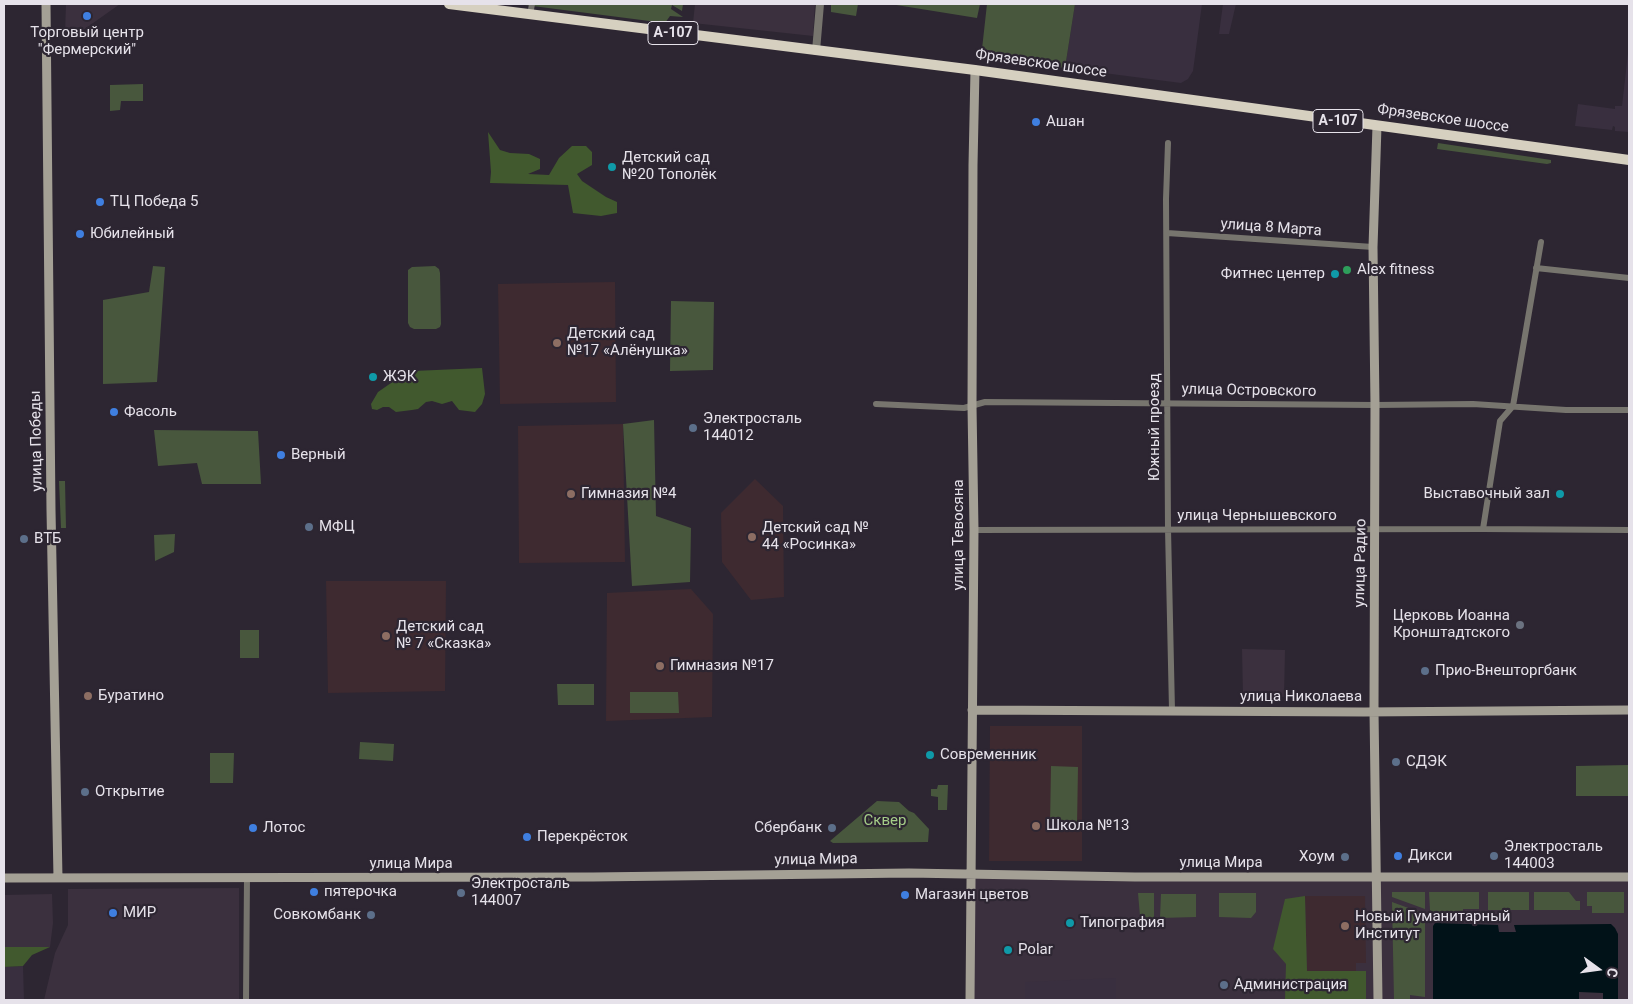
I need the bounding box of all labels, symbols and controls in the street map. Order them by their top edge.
marker: Торговый центр "Фермерский" [81,10,93,22]
road number: А-107 [648,22,698,44]
place label: Торговый центр "Фермерский" [30,24,144,59]
street label: Фрязевское шоссе [974,46,1108,82]
street label: Фрязевское шоссе [1376,101,1510,137]
road number: А-107 [1313,110,1363,132]
place label: Ашан [1046,113,1085,131]
marker: Ашан [1030,116,1042,128]
place label: Детский сад №20 Тополёк [622,149,717,184]
marker: Детский сад №20 Тополёк [606,161,618,173]
place label: ТЦ Победа 5 [110,193,199,211]
marker: ТЦ Победа 5 [94,196,106,208]
street label: улица 8 Марта [1220,215,1322,241]
place label: Юбилейный [90,225,174,243]
marker: Юбилейный [74,228,86,240]
place label: Alex fitness [1357,261,1434,279]
marker: Alex fitness [1341,264,1353,276]
place label: Фитнес центер [1221,265,1325,283]
marker: Фитнес центер [1329,268,1341,280]
place label: Детский сад №17 «Алёнушка» [567,325,688,360]
marker: Детский сад №17 «Алёнушка» [551,337,563,349]
place label: ЖЭК [383,368,416,386]
marker: ЖЭК [367,371,379,383]
street label: Южный проезд [1146,373,1164,481]
street label: улица Островского [1181,381,1317,401]
street label: улица Победы [27,390,47,492]
place label: Фасоль [124,403,177,421]
marker: Фасоль [108,406,120,418]
place label: Электросталь 144012 [703,410,802,445]
marker: Электросталь 144012 [687,422,699,434]
place label: Верный [291,446,346,464]
marker: Верный [275,449,287,461]
street label: улица Тевосяна [950,479,968,591]
place label: Гимназия №4 [581,485,677,503]
place label: Выставочный зал [1423,485,1550,503]
marker: Гимназия №4 [565,488,577,500]
marker: Выставочный зал [1554,488,1566,500]
street label: улица Чернышевского [1177,507,1337,525]
place label: МФЦ [319,518,355,536]
street label: улица Радио [1351,518,1371,608]
place label: Детский сад № 44 «Росинка» [762,519,869,554]
marker: МФЦ [303,521,315,533]
place label: ВТБ [34,530,62,548]
marker: Детский сад № 44 «Росинка» [746,531,758,543]
marker: ВТБ [18,533,30,545]
place label: Церковь Иоанна Кронштадтского [1393,607,1510,642]
place label: Детский сад № 7 «Сказка» [396,618,491,653]
marker: Церковь Иоанна Кронштадтского [1514,619,1526,631]
marker: Детский сад № 7 «Сказка» [380,630,392,642]
place label: Гимназия №17 [670,657,774,675]
marker: Гимназия №17 [654,660,666,672]
place label: Прио-Внешторгбанк [1435,662,1577,680]
marker: Прио-Внешторгбанк [1419,665,1431,677]
place label: Буратино [98,687,164,705]
street label: улица Николаева [1240,688,1362,706]
marker: Буратино [82,690,94,702]
place label: Современник [940,746,1036,764]
marker: Современник [924,749,936,761]
place label: СДЭК [1406,753,1447,771]
marker: СДЭК [1390,756,1402,768]
place label: Открытие [95,783,165,801]
marker: Открытие [79,786,91,798]
park label: Сквер [864,812,906,830]
place label: Школа №13 [1046,817,1129,835]
place label: Лотос [263,819,305,837]
place label: Сбербанк [754,819,822,837]
marker: Школа №13 [1030,820,1042,832]
marker: Лотос [247,822,259,834]
marker: Сбербанк [826,822,838,834]
place label: Перекрёсток [537,828,628,846]
marker: Перекрёсток [521,831,533,843]
place label: Электросталь 144003 [1504,838,1603,873]
place label: Дикси [1408,847,1452,865]
place label: Хоум [1299,848,1335,866]
street label: улица Мира [774,850,858,870]
marker: Дикси [1392,850,1404,862]
marker: Электросталь 144003 [1488,850,1500,862]
marker: Хоум [1339,851,1351,863]
street label: улица Мира [1179,854,1263,872]
street label: улица Мира [369,855,453,873]
place label: Электросталь 144007 [471,875,570,910]
place label: пятерочка [324,883,397,901]
marker: пятерочка [308,886,320,898]
place label: Магазин цветов [915,886,1029,904]
marker: Электросталь 144007 [455,887,467,899]
marker: Магазин цветов [899,889,911,901]
place label: МИР [123,904,156,922]
place label: Совкомбанк [273,906,361,924]
marker: МИР [107,907,119,919]
place label: Новый Гуманитарный Институт [1355,908,1510,943]
marker: Совкомбанк [365,909,377,921]
place label: Типография [1080,914,1165,932]
marker: Типография [1064,917,1076,929]
marker: Новый Гуманитарный Институт [1339,920,1351,932]
place label: Polar [1018,941,1053,959]
marker: Polar [1002,944,1014,956]
north arrow [1573,944,1623,994]
text: С [1604,966,1621,979]
place label: Администрация [1234,976,1347,994]
marker: Администрация [1218,979,1230,991]

